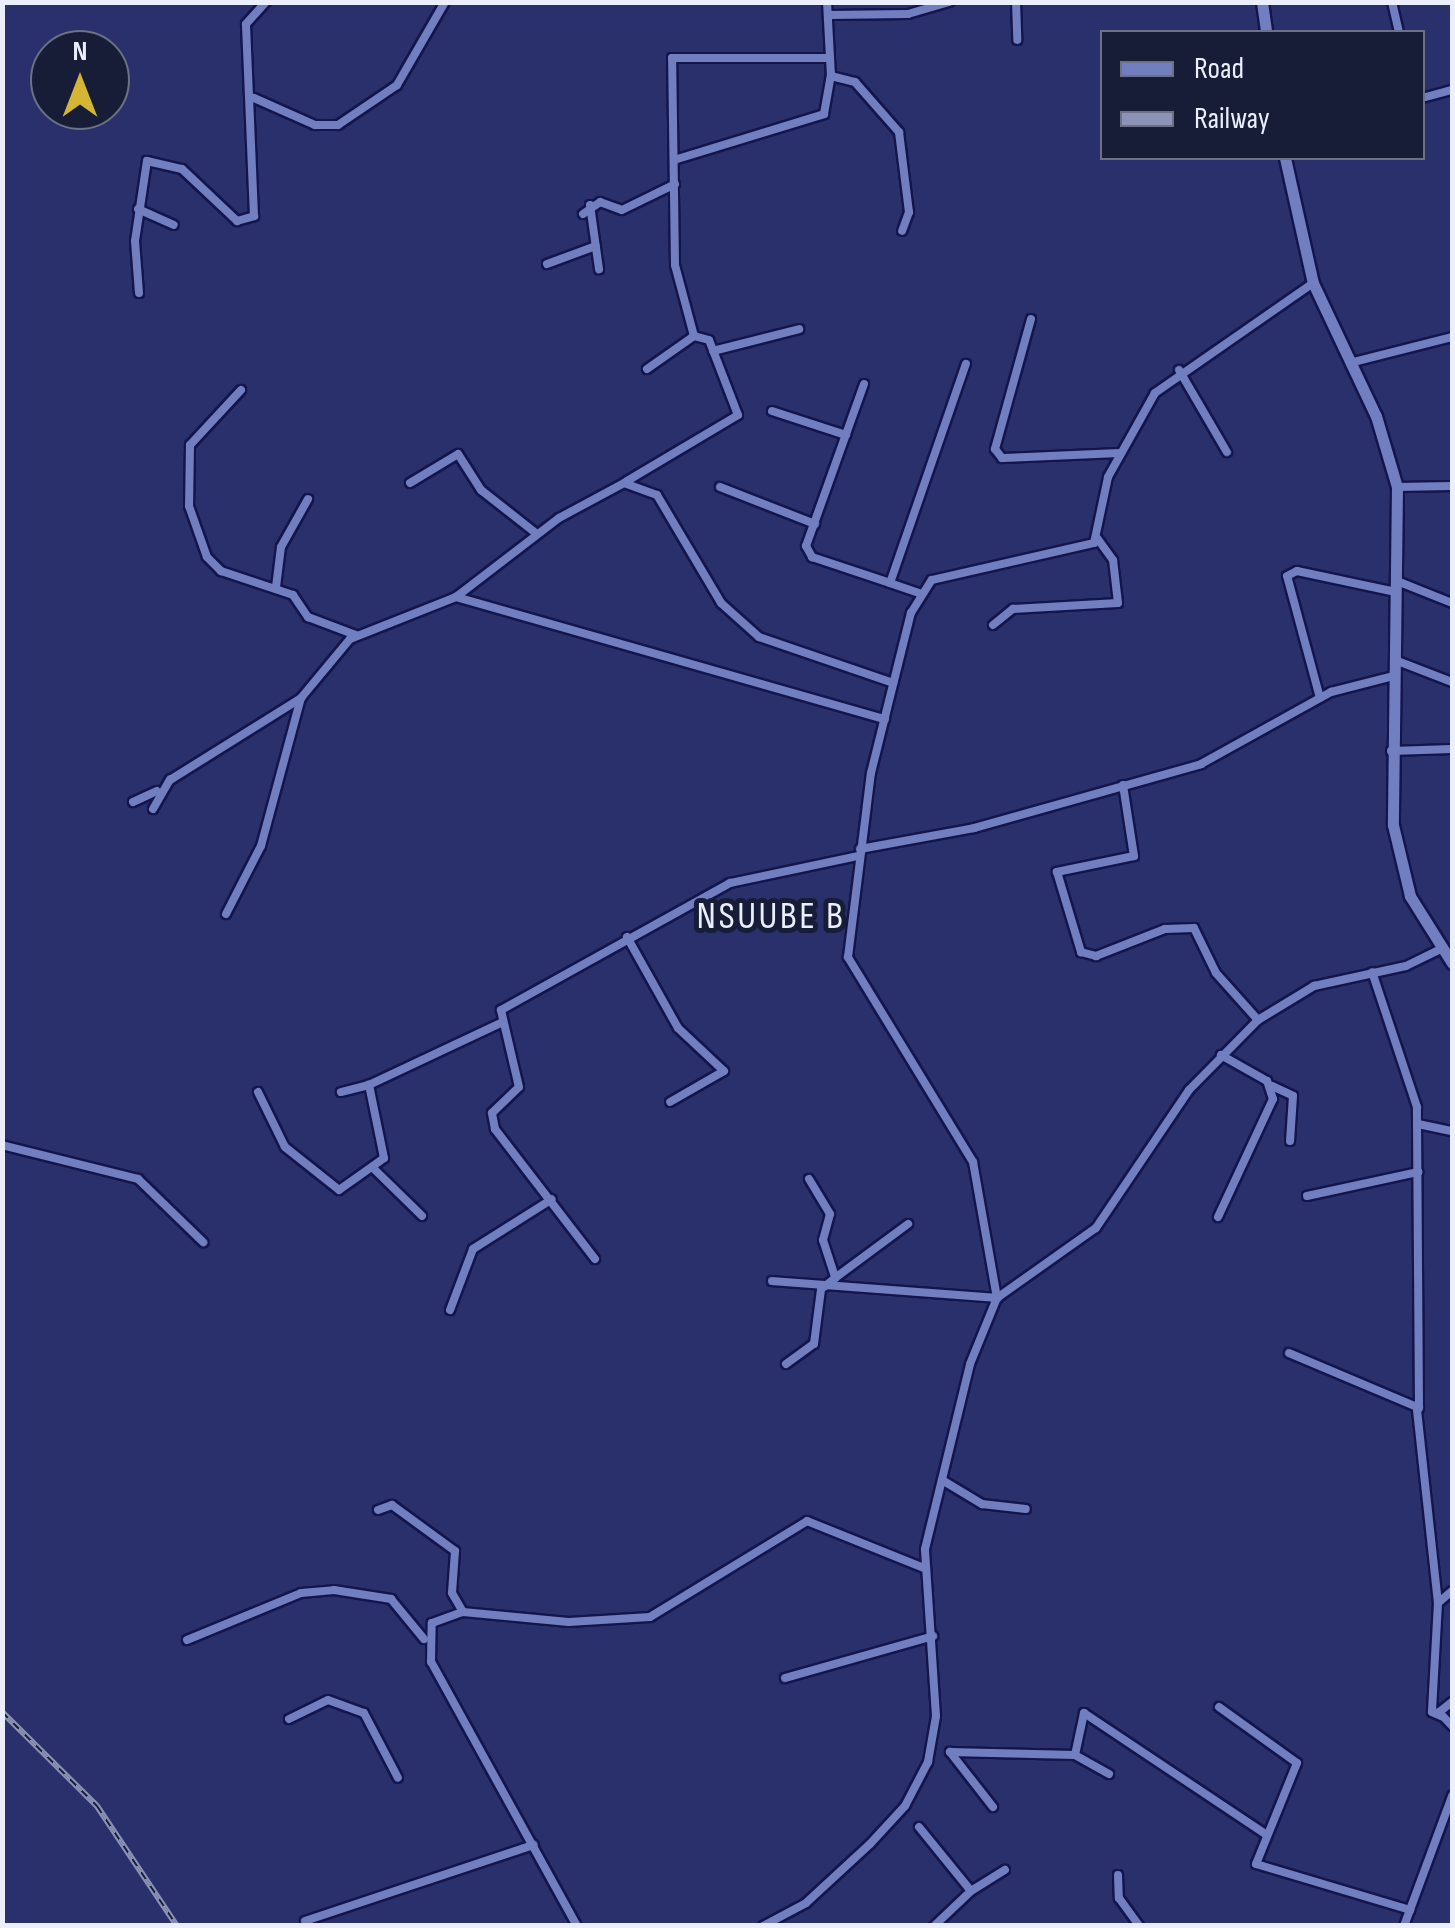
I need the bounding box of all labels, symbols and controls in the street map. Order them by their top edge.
north arrow [30,30,130,130]
legend [1100,30,1425,160]
text: N [73,35,87,68]
text: Road [1194,51,1244,87]
text: Railway [1194,101,1270,137]
district label: NSUUBE B [697,894,845,940]

